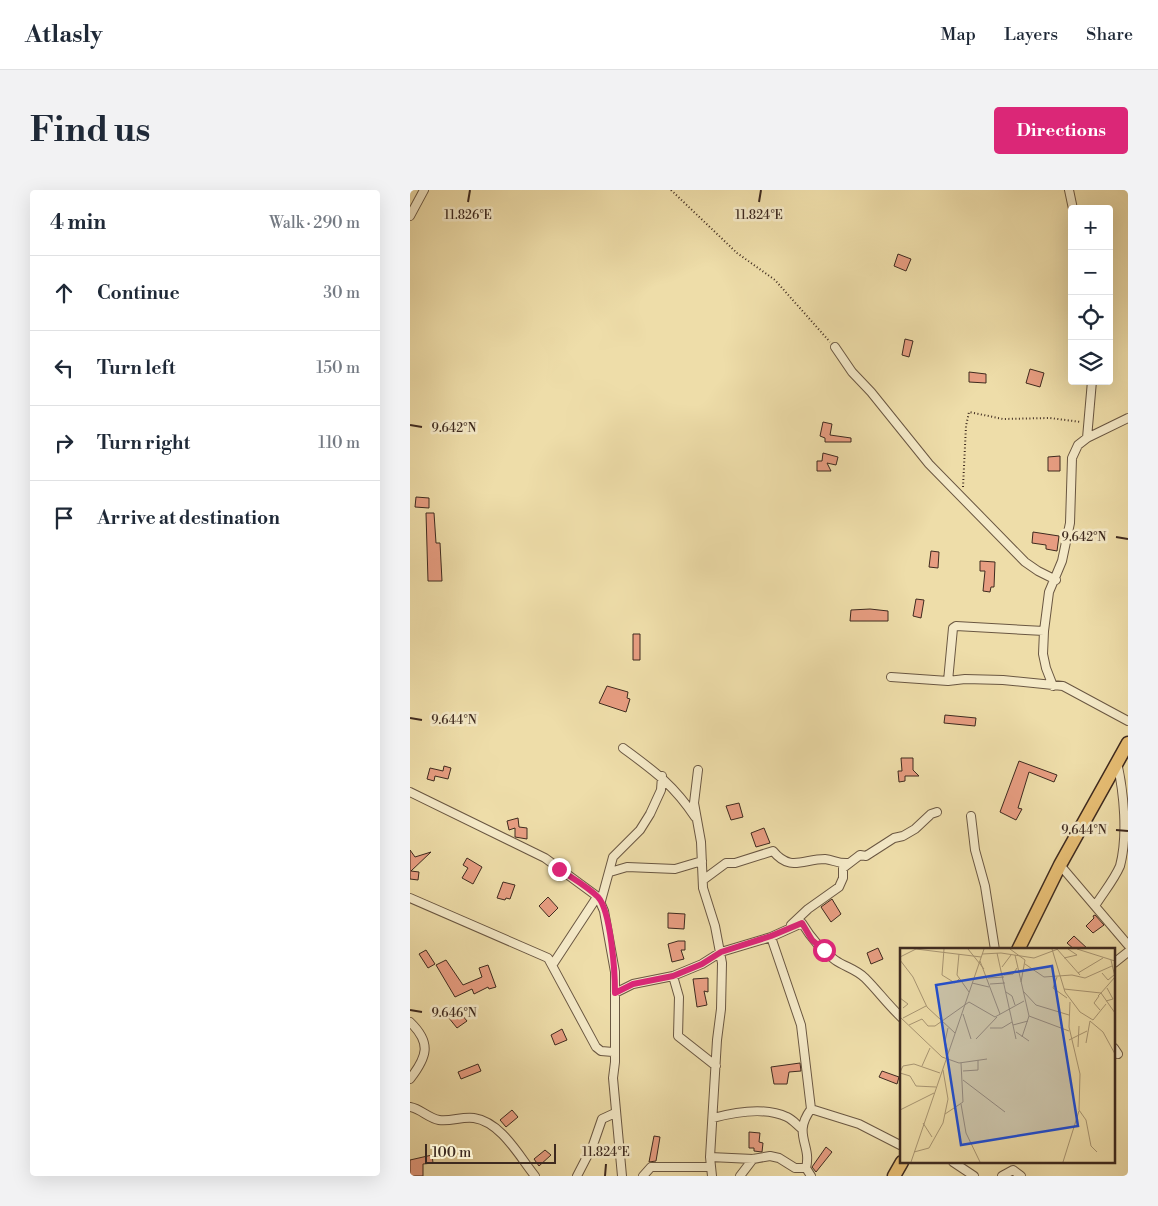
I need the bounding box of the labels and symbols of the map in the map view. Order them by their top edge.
text: 11.826°E [444,208,492,223]
text: 11.824°E [735,208,783,223]
text: 9.642°N [432,421,476,436]
text: 9.642°N [1062,530,1106,545]
text: 9.644°N [431,713,477,728]
text: 9.644°N [1061,823,1107,838]
route end [548,858,571,881]
route start [813,939,836,962]
inset map [900,948,1116,1164]
text: 9.646°N [431,1006,477,1021]
scale bar [425,1141,556,1164]
text: 11.824°E [582,1145,630,1160]

